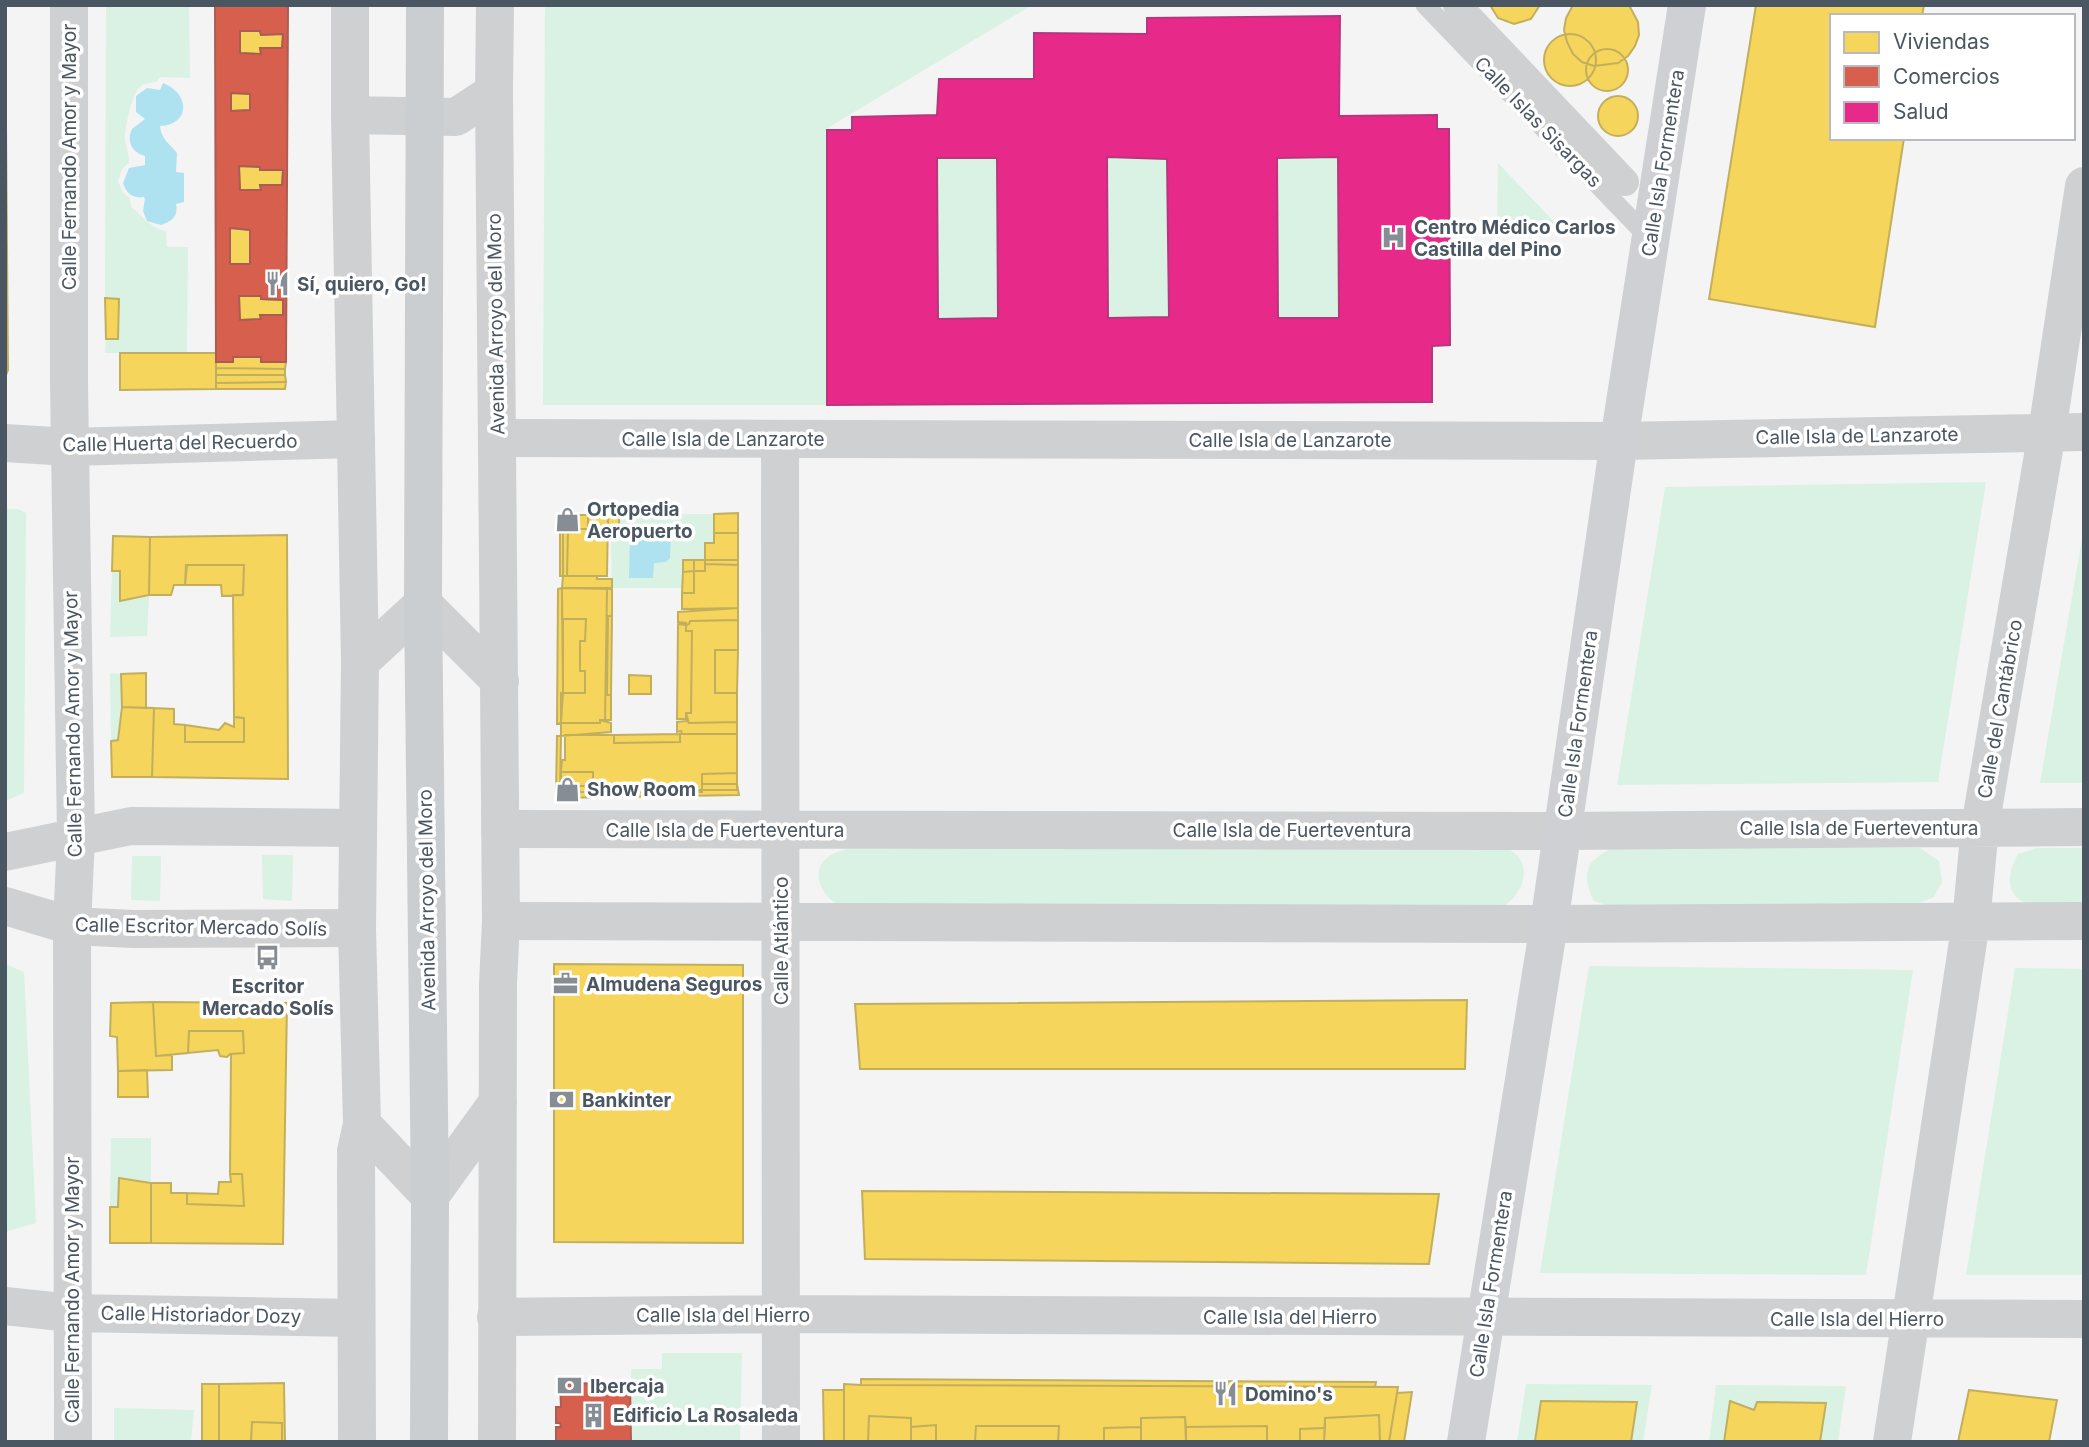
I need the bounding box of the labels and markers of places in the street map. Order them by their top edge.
place label: Centro Médico Carlos Castilla del Pino [1414,216,1616,261]
hospital icon: Centro Médico Carlos Castilla del Pino [1380,224,1408,252]
restaurant icon: Sí, quiero, Go! [263,270,291,298]
place label: Sí, quiero, Go! [297,273,427,296]
place label: Ortopedia Aeropuerto [587,498,693,543]
shop icon: Ortopedia Aeropuerto [553,506,581,534]
shop icon: Show Room [553,775,581,803]
place label: Show Room [587,778,696,801]
bus stop icon: Escritor Mercado Solís [254,944,282,972]
office icon: Almudena Seguros [552,970,580,998]
place label: Almudena Seguros [586,973,762,996]
place label: Escritor Mercado Solís [202,975,334,1020]
bank icon: Bankinter [548,1086,576,1114]
place label: Bankinter [582,1089,672,1112]
bank icon: Ibercaja [556,1372,584,1400]
place label: Ibercaja [590,1375,664,1398]
restaurant icon: Domino's [1211,1380,1239,1408]
place label: Domino's [1245,1383,1333,1406]
building icon: Edificio La Rosaleda [579,1401,607,1429]
place label: Edificio La Rosaleda [613,1404,798,1427]

